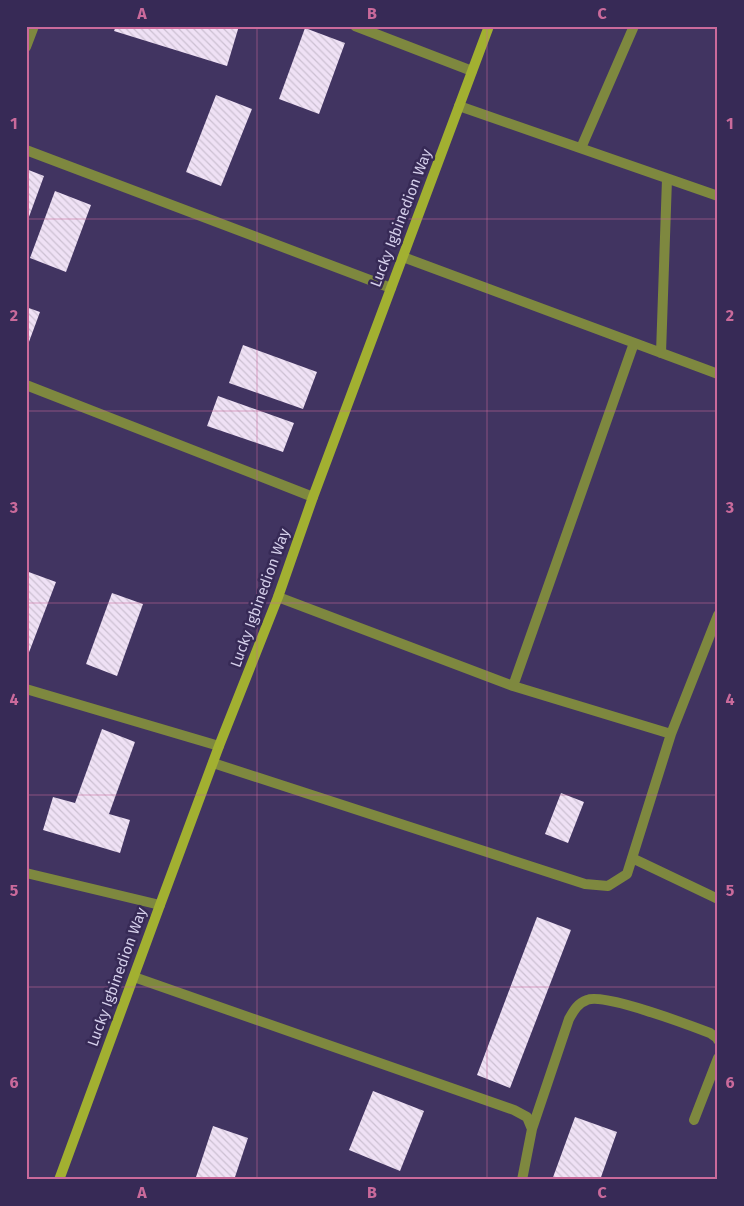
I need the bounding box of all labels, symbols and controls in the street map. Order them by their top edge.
text: A [136,4,147,23]
text: B [367,4,377,23]
text: C [597,4,607,23]
text: 1 [10,114,18,133]
text: 1 [726,114,734,133]
street label: Lucky Igbinedion Way [366,146,436,290]
text: 2 [10,306,18,325]
text: 2 [726,306,734,325]
text: 3 [9,498,18,517]
text: 3 [725,498,734,517]
street label: Lucky Igbinedion Way [226,526,294,670]
text: 4 [9,690,19,709]
text: 4 [725,690,735,709]
text: 5 [10,881,19,900]
text: 5 [726,881,735,900]
street label: Lucky Igbinedion Way [83,905,151,1049]
text: 6 [9,1073,19,1092]
text: 6 [725,1073,735,1092]
text: A [136,1183,147,1202]
text: B [367,1183,377,1202]
text: C [597,1183,607,1202]

